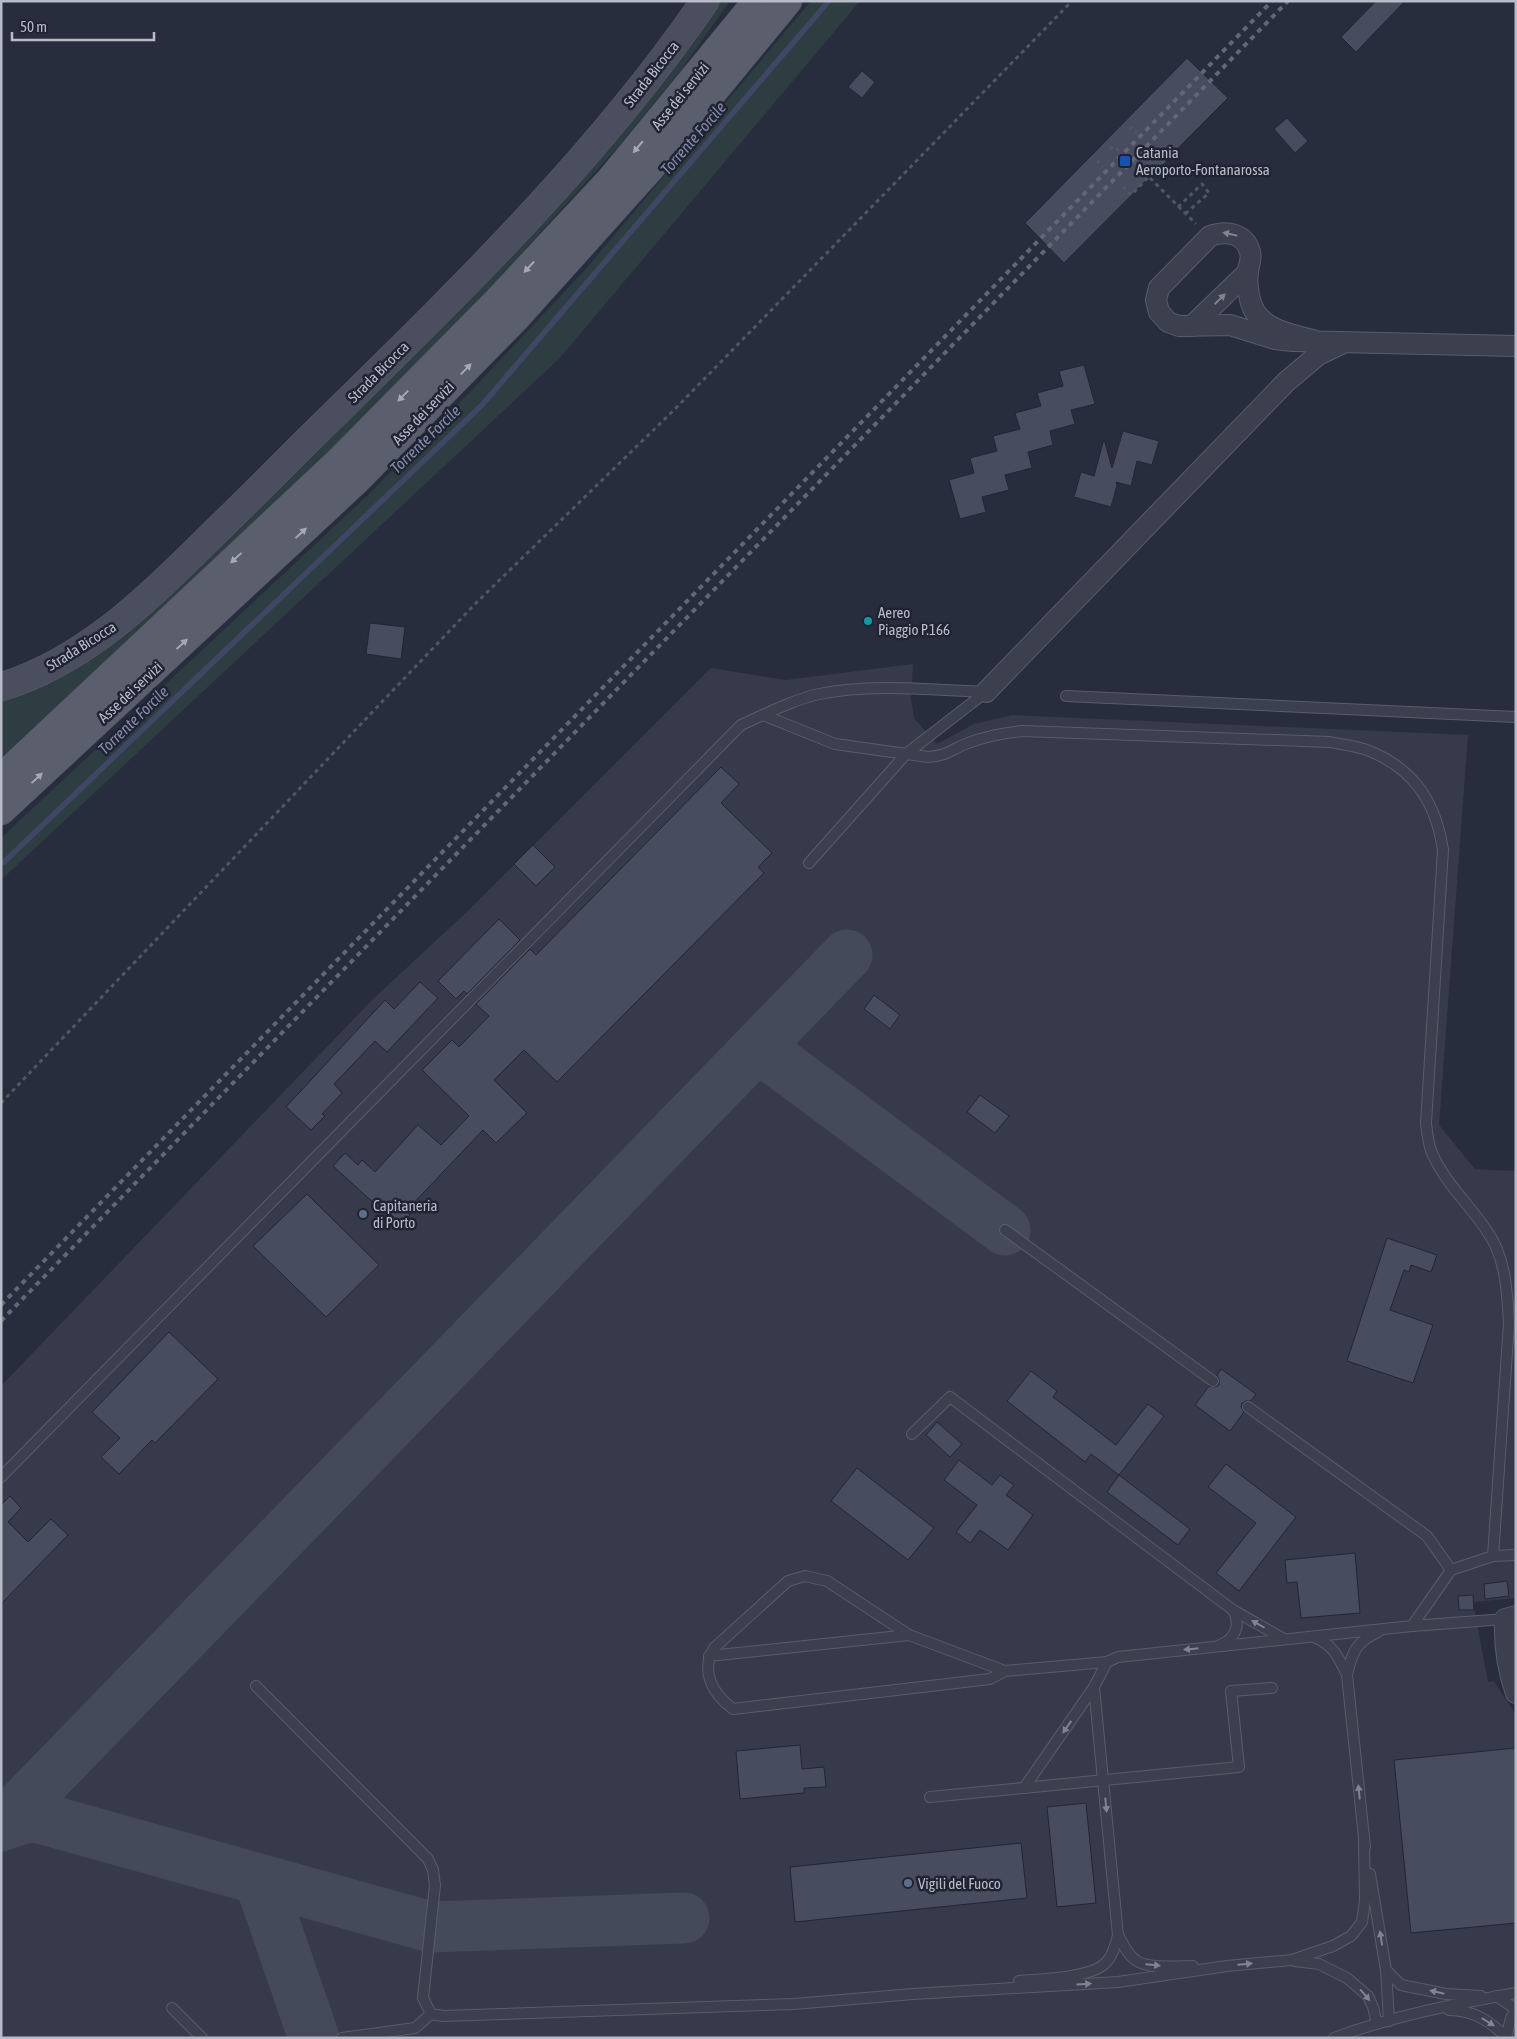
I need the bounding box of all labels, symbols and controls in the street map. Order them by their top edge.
scale bar [12,10,155,42]
text: 50 m [20,18,47,35]
street label: Strada Bicocca [620,38,682,110]
street label: Asse dei servizi [648,59,712,133]
water label: Torrente Forcile [657,98,729,178]
one-way arrow [632,140,643,153]
place label: Catania Aeroporto-Fontanarossa [1136,144,1270,178]
marker: Catania Aeroporto-Fontanarossa [1118,154,1132,168]
one-way arrow [1222,230,1237,238]
one-way arrow [523,261,535,273]
one-way arrow [1214,293,1226,305]
street label: Strada Bicocca [344,338,412,406]
one-way arrow [459,363,471,375]
street label: Asse dei servizi [389,378,457,448]
one-way arrow [397,390,409,402]
water label: Torrente Forcile [386,401,464,477]
one-way arrow [294,527,306,539]
one-way arrow [231,552,243,564]
place label: Aereo Piaggio P.166 [878,604,950,638]
marker: Aereo Piaggio P.166 [862,615,874,627]
street label: Strada Bicocca [43,618,119,674]
one-way arrow [176,638,188,650]
street label: Asse dei servizi [94,658,166,726]
water label: Torrente Forcile [94,682,172,758]
one-way arrow [31,772,43,784]
place label: Capitaneria di Porto [373,1197,438,1231]
marker: Capitaneria di Porto [357,1208,369,1220]
one-way arrow [1252,1620,1265,1629]
one-way arrow [1183,1645,1199,1653]
one-way arrow [1062,1720,1072,1734]
one-way arrow [1355,1784,1363,1800]
one-way arrow [1102,1798,1110,1814]
place label: Vigili del Fuoco [918,1875,1001,1892]
marker: Vigili del Fuoco [902,1877,914,1889]
one-way arrow [1376,1930,1384,1946]
one-way arrow [1238,1960,1254,1968]
one-way arrow [1146,1961,1162,1969]
one-way arrow [1076,1979,1092,1987]
one-way arrow [1359,1988,1370,2001]
one-way arrow [1429,1988,1444,1996]
one-way arrow [1481,2017,1494,2026]

